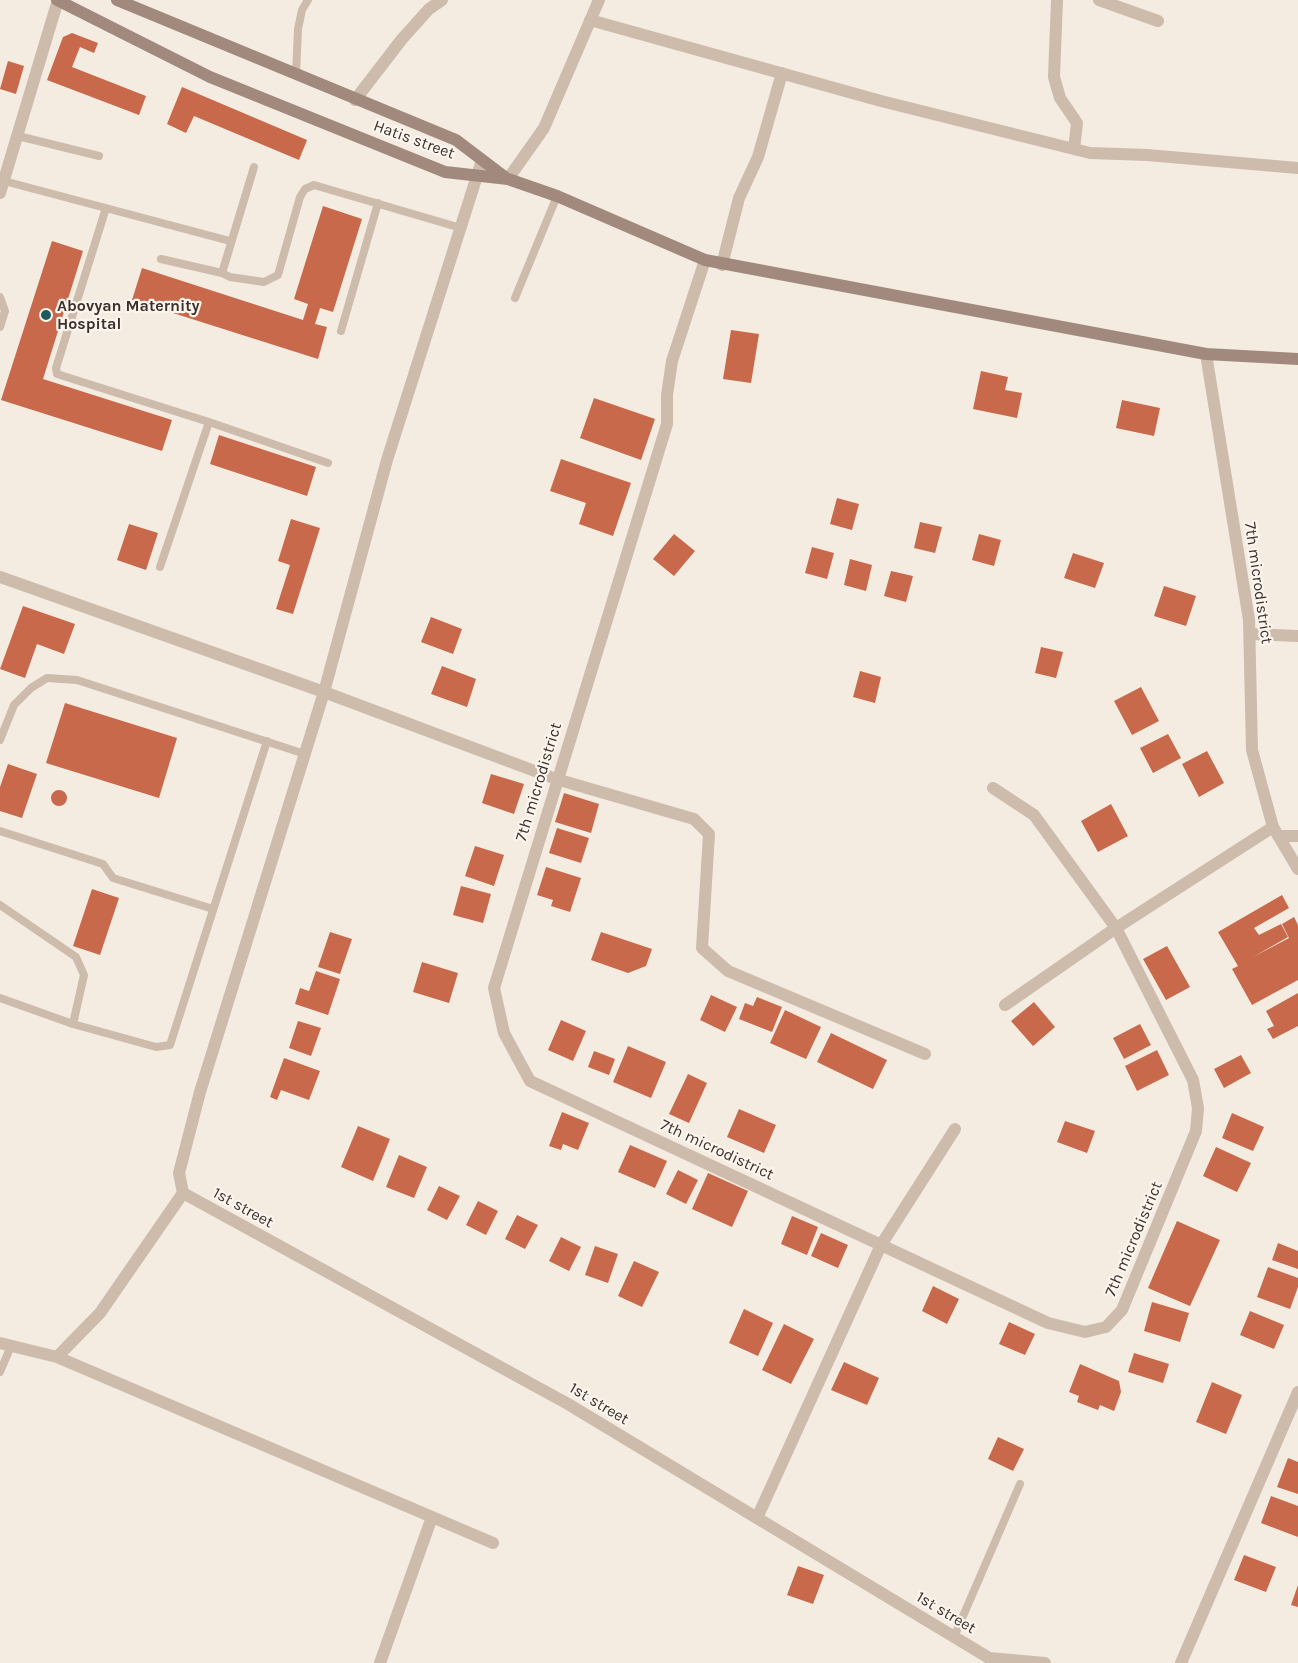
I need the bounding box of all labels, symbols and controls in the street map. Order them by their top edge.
street label: Hatis street [371,116,457,164]
place label: Abovyan Maternity Hospital [57,296,200,334]
marker: Abovyan Maternity Hospital [39,308,53,322]
street label: 7th microdistrict [1240,521,1276,645]
street label: 7th microdistrict [512,720,566,844]
street label: 7th microdistrict [657,1115,777,1185]
street label: 7th microdistrict [1101,1179,1167,1299]
street label: 1st street [209,1184,277,1232]
street label: 1st street [566,1379,632,1429]
street label: 1st street [913,1588,979,1638]

